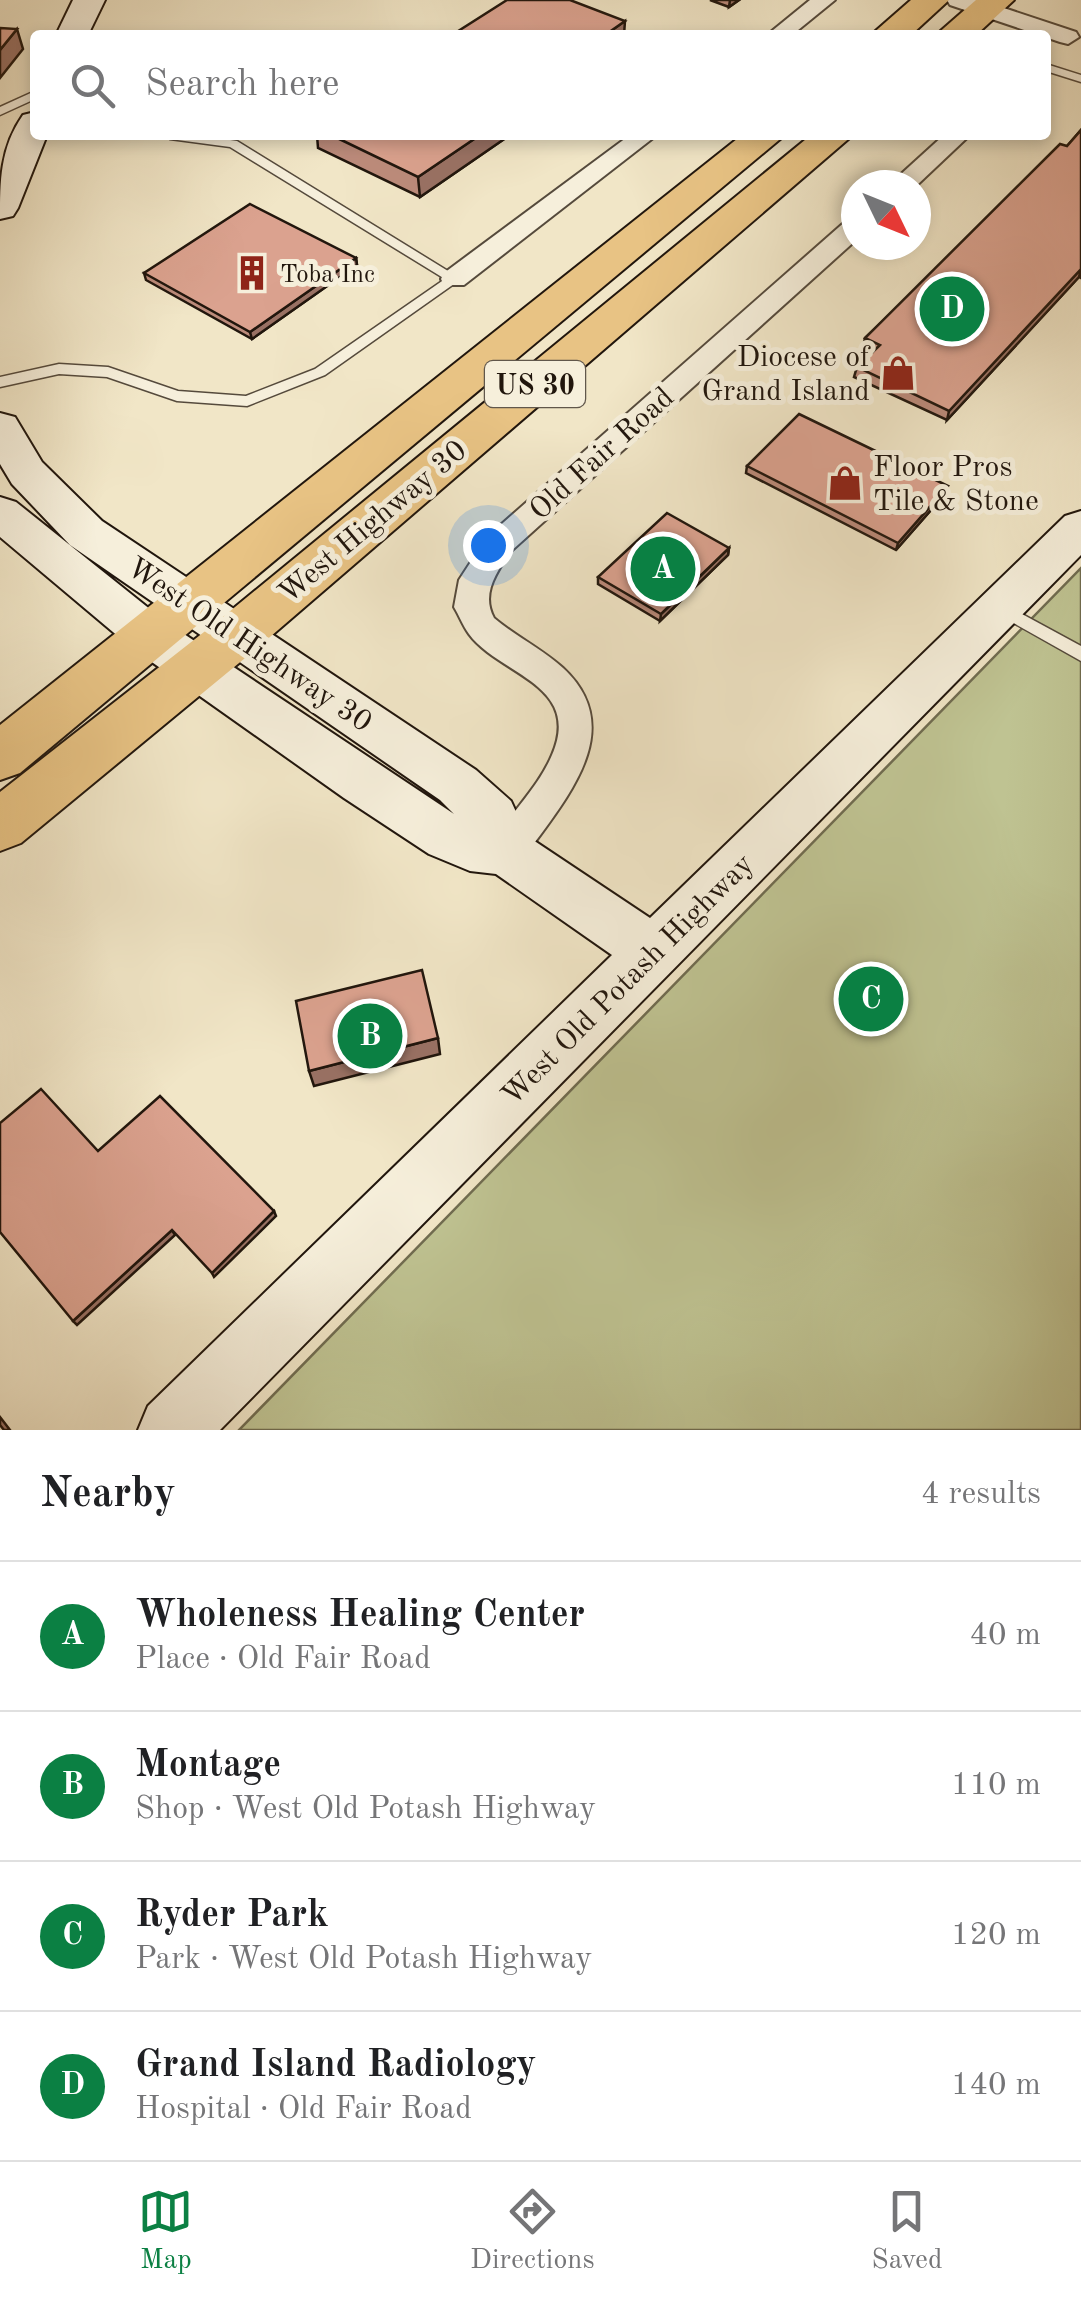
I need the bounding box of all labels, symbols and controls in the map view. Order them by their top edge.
search box [30,30,1051,140]
icon: search [65,58,120,113]
text: Search here [145,66,340,104]
north arrow [841,170,931,260]
building icon: Toba Inc [233,254,271,292]
place label: Toba Inc [280,263,375,288]
pin: D [920,272,984,346]
place label: Diocese of Grand Island [701,343,871,407]
shop icon: Diocese of Grand Island [879,354,917,392]
road number: US 30 [485,361,585,407]
street label: Old Fair Road [525,382,680,527]
street label: West Highway 30 [274,436,473,610]
place label: Floor Pros Tile & Stone [873,453,1039,517]
shop icon: Floor Pros Tile & Stone [826,464,864,502]
your location [463,520,514,571]
pin: A [630,532,696,606]
street label: West Old Highway 30 [121,553,377,739]
street label: West Old Potash Highway [497,849,760,1112]
pin: C [838,962,904,1036]
pin: B [338,998,402,1074]
text: Nearby [40,1474,176,1516]
text: 4 results [921,1479,1041,1511]
text: Wholeness Healing Center [135,1597,585,1635]
text: A [60,1620,85,1652]
text: 40 m [970,1620,1041,1652]
text: Place · Old Fair Road [135,1644,431,1676]
text: Montage [135,1747,281,1785]
text: B [61,1770,84,1802]
text: 110 m [951,1770,1041,1802]
text: Shop · West Old Potash Highway [135,1794,596,1826]
text: Ryder Park [135,1897,328,1935]
text: C [62,1920,83,1952]
text: 120 m [951,1920,1041,1952]
text: Park · West Old Potash Highway [135,1944,592,1976]
text: Grand Island Radiology [135,2047,536,2085]
text: D [60,2070,85,2102]
text: 140 m [951,2070,1041,2102]
text: Hospital · Old Fair Road [135,2094,472,2126]
tab: Map [138,2184,193,2279]
tab: Directions [470,2184,595,2279]
tab: Saved [871,2184,943,2279]

